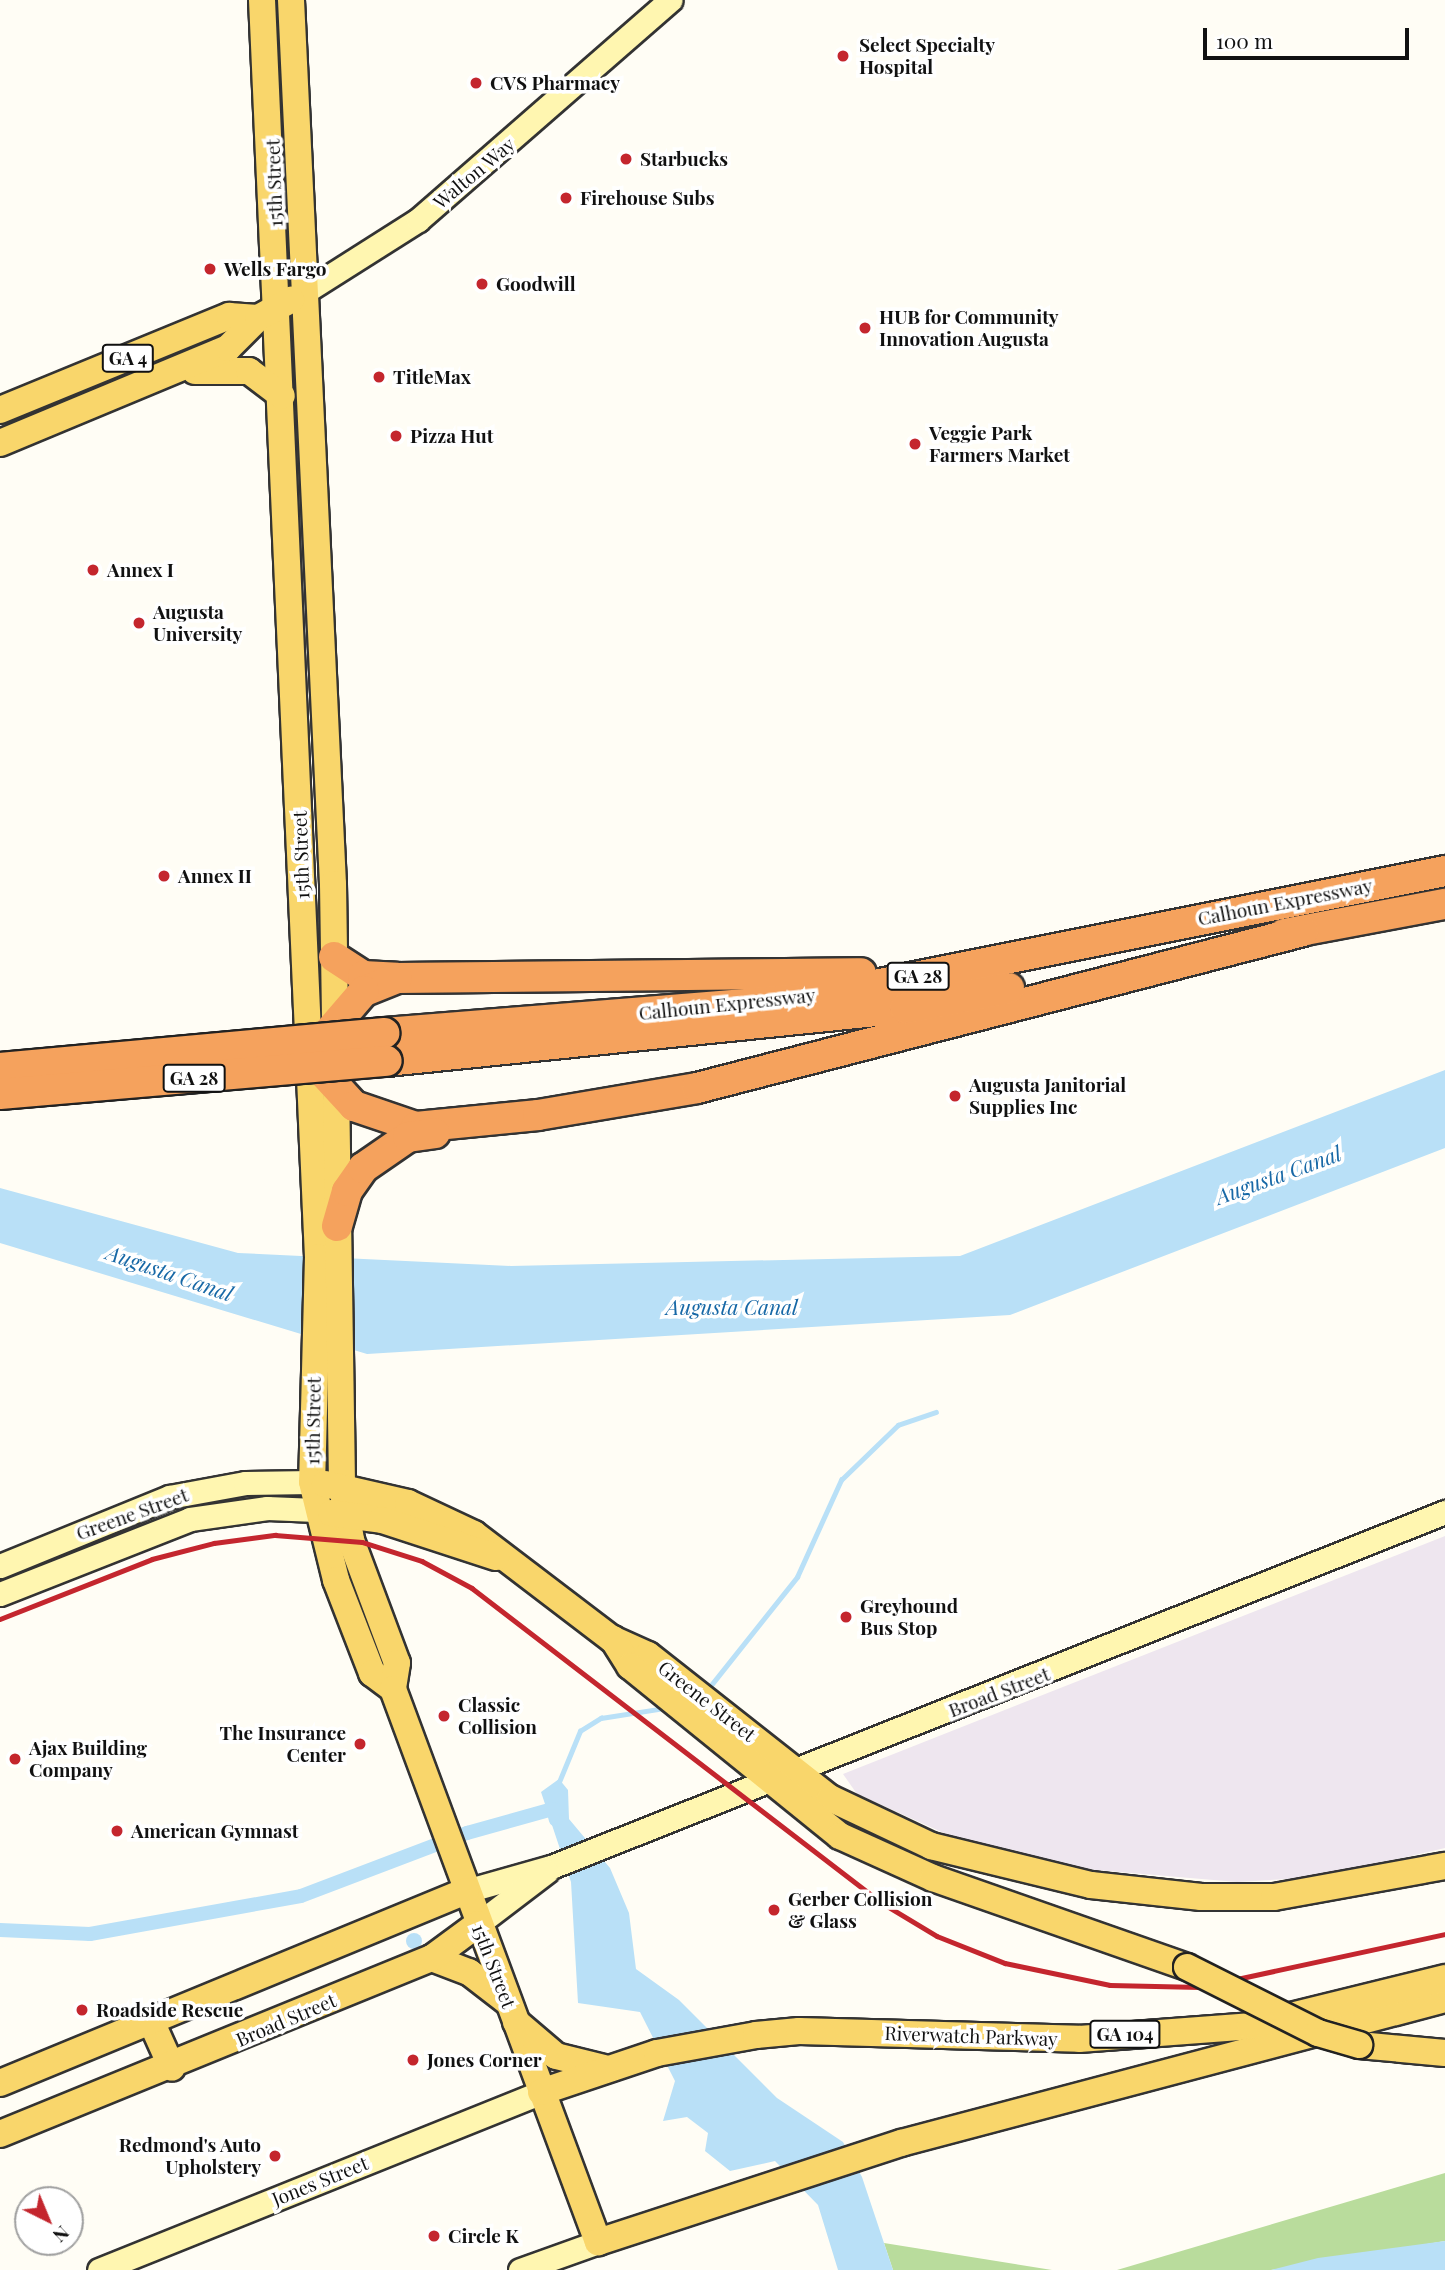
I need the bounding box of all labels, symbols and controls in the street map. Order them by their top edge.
scale bar [1207,14,1414,58]
text: 100 m [1216,26,1273,54]
place label: Select Specialty Hospital [859,34,995,78]
marker: Select Specialty Hospital [833,46,853,66]
place label: CVS Pharmacy [490,72,620,94]
marker: CVS Pharmacy [468,75,484,91]
street label: Walton Way [429,132,519,214]
street label: 15th Street [261,138,287,228]
place label: Starbucks [640,148,728,170]
marker: Starbucks [618,151,634,167]
place label: Firehouse Subs [580,187,715,209]
marker: Firehouse Subs [558,190,574,206]
place label: Wells Fargo [224,258,326,280]
marker: Wells Fargo [202,261,218,277]
place label: Goodwill [496,273,576,295]
marker: Goodwill [474,276,490,292]
place label: HUB for Community Innovation Augusta [879,306,1059,350]
marker: HUB for Community Innovation Augusta [857,320,873,336]
road number: GA 4 [100,344,156,372]
place label: TitleMax [393,366,471,388]
marker: TitleMax [371,369,387,385]
place label: Veggie Park Farmers Market [929,422,1070,466]
place label: Pizza Hut [410,425,494,447]
marker: Pizza Hut [388,428,404,444]
marker: Veggie Park Farmers Market [907,436,923,452]
place label: Annex I [107,559,174,581]
marker: Annex I [85,562,101,578]
place label: Augusta University [153,601,242,645]
marker: Augusta University [131,615,147,631]
street label: 15th Street [288,810,314,900]
place label: Annex II [178,865,252,887]
marker: Annex II [156,868,172,884]
street label: Calhoun Expressway [1196,874,1374,930]
road number: GA 28 [886,961,950,990]
street label: Calhoun Expressway [638,983,816,1025]
road number: GA 28 [162,1064,226,1092]
place label: Augusta Janitorial Supplies Inc [969,1074,1126,1118]
marker: Augusta Janitorial Supplies Inc [947,1088,963,1104]
water label: Augusta Canal [1212,1140,1344,1208]
water label: Augusta Canal [104,1239,236,1305]
water label: Augusta Canal [666,1293,798,1319]
street label: 15th Street [301,1377,325,1465]
street label: Greene Street [73,1483,191,1545]
place label: Greyhound Bus Stop [860,1595,958,1639]
marker: Greyhound Bus Stop [838,1609,854,1625]
street label: Greene Street [654,1656,760,1746]
street label: Broad Street [945,1662,1053,1722]
place label: Classic Collision [458,1694,537,1738]
marker: Classic Collision [436,1708,452,1724]
place label: The Insurance Center [219,1722,346,1766]
marker: The Insurance Center [352,1736,368,1752]
place label: Ajax Building Company [29,1737,147,1781]
marker: Ajax Building Company [7,1751,23,1767]
place label: American Gymnast [131,1820,298,1842]
marker: American Gymnast [109,1823,125,1839]
place label: Gerber Collision & Glass [788,1888,933,1932]
marker: Gerber Collision & Glass [766,1902,782,1918]
street label: 15th Street [468,1921,520,2011]
street label: Broad Street [233,1989,339,2051]
place label: Roadside Rescue [96,1999,243,2021]
marker: Roadside Rescue [74,2002,90,2018]
road number: GA 104 [1088,2020,1162,2048]
street label: Riverwatch Parkway [884,2022,1058,2050]
place label: Jones Corner [427,2049,542,2071]
marker: Jones Corner [405,2052,421,2068]
place label: Redmond's Auto Upholstery [118,2134,261,2178]
marker: Redmond's Auto Upholstery [267,2148,283,2164]
street label: Jones Street [269,2151,371,2211]
north arrow [14,2186,84,2256]
text: N [48,2221,76,2249]
place label: Circle K [448,2225,519,2247]
marker: Circle K [426,2228,442,2244]

